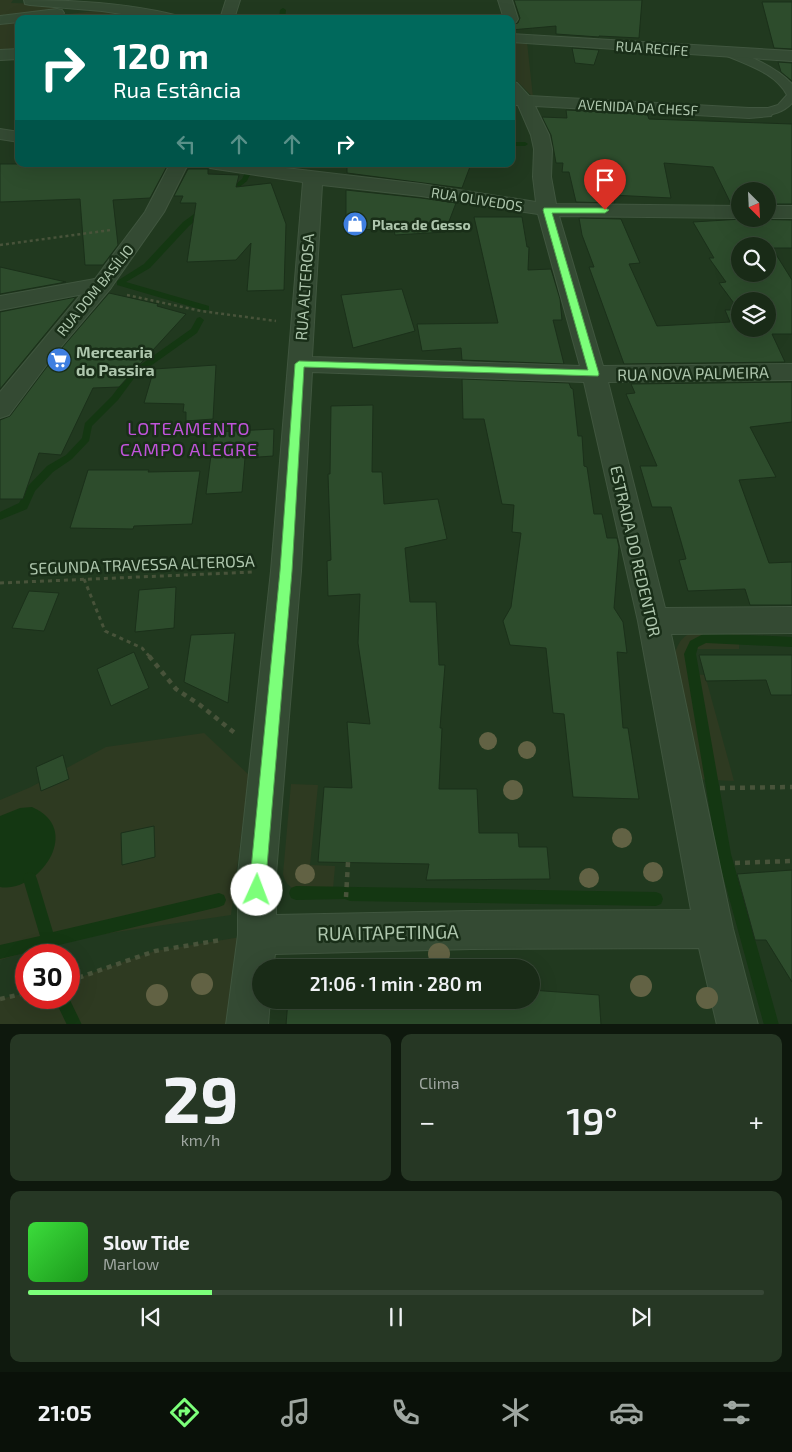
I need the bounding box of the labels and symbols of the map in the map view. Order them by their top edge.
street label: RUA RECIFE [615,37,689,59]
street label: AVENIDA DA CHESF [578,95,699,119]
pin [584,159,626,210]
north arrow [731,182,776,228]
street label: RUA OLIVEDOS [430,183,524,215]
shop icon: Placa de Gesso [342,211,368,237]
place label: Placa de Gesso [372,216,471,233]
street label: RUA ALTEROSA [291,233,317,341]
street label: RUA DOM BASÍLIO [53,241,137,339]
place label: Mercearia do Passira [76,342,155,379]
supermarket icon: Mercearia do Passira [46,347,72,373]
street label: RUA NOVA PALMEIRA [617,362,769,384]
district label: LOTEAMENTO CAMPO ALEGRE [120,417,258,460]
street label: ESTRADA DO REDENTOR [607,464,665,639]
street label: SEGUNDA TRAVESSA ALTEROSA [29,551,255,577]
position arrow [230,863,282,915]
street label: RUA ITAPETINGA [317,919,459,945]
speed limit sign: 30 [15,944,80,1009]

